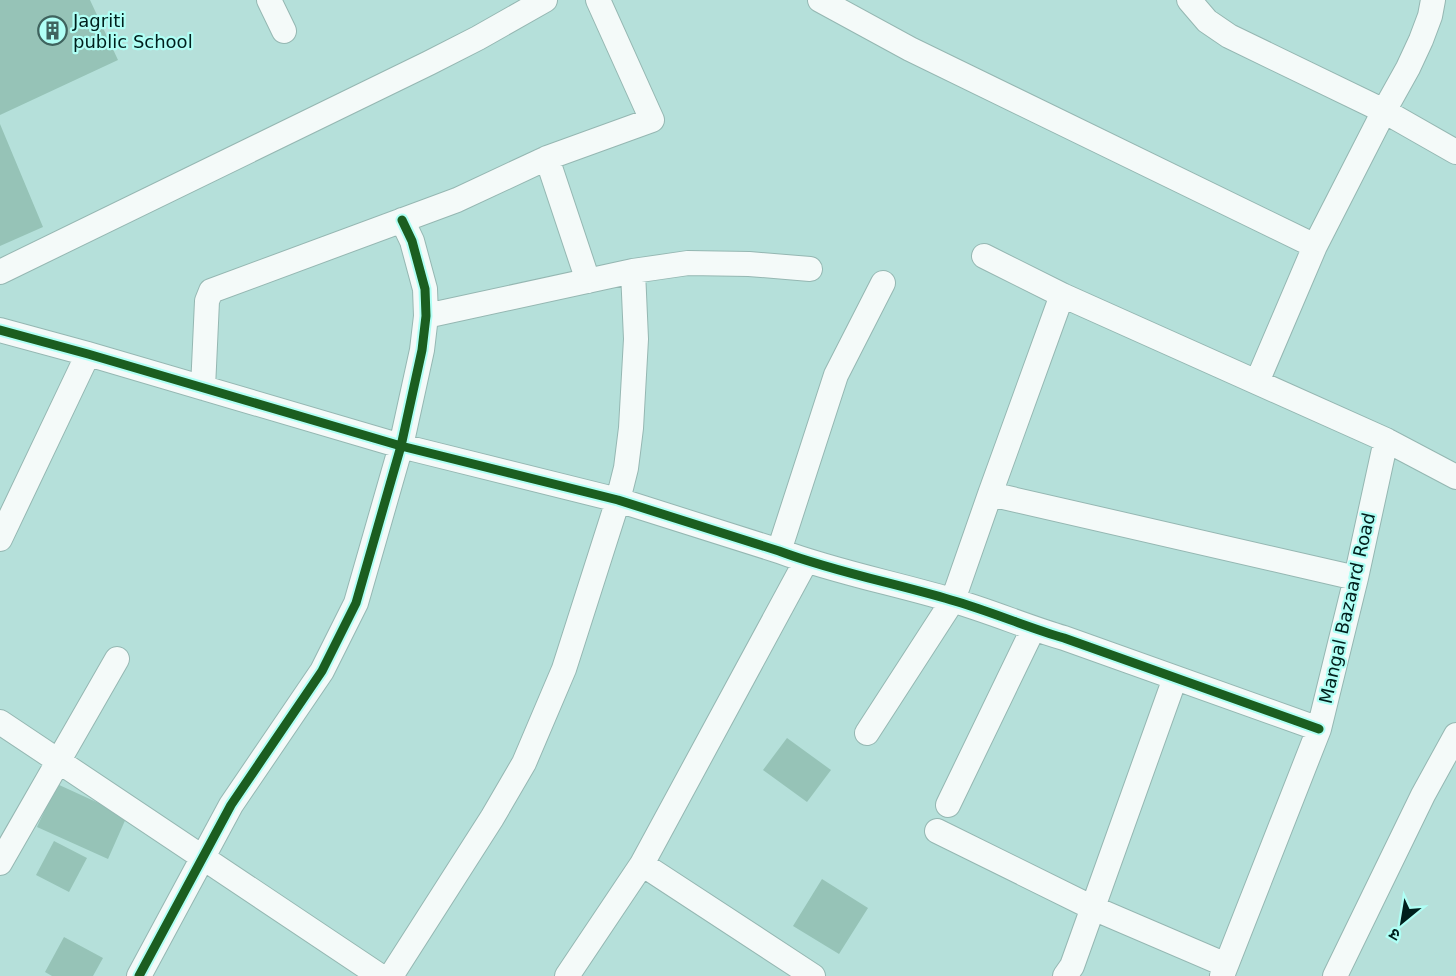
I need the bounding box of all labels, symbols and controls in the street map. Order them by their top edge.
place label: Jagriti public School [72,10,193,52]
building icon: Jagriti public School [36,14,68,46]
street label: Mangal Bazaard Road [1315,510,1379,706]
north arrow [1372,892,1432,952]
text: उ [1385,924,1404,945]

